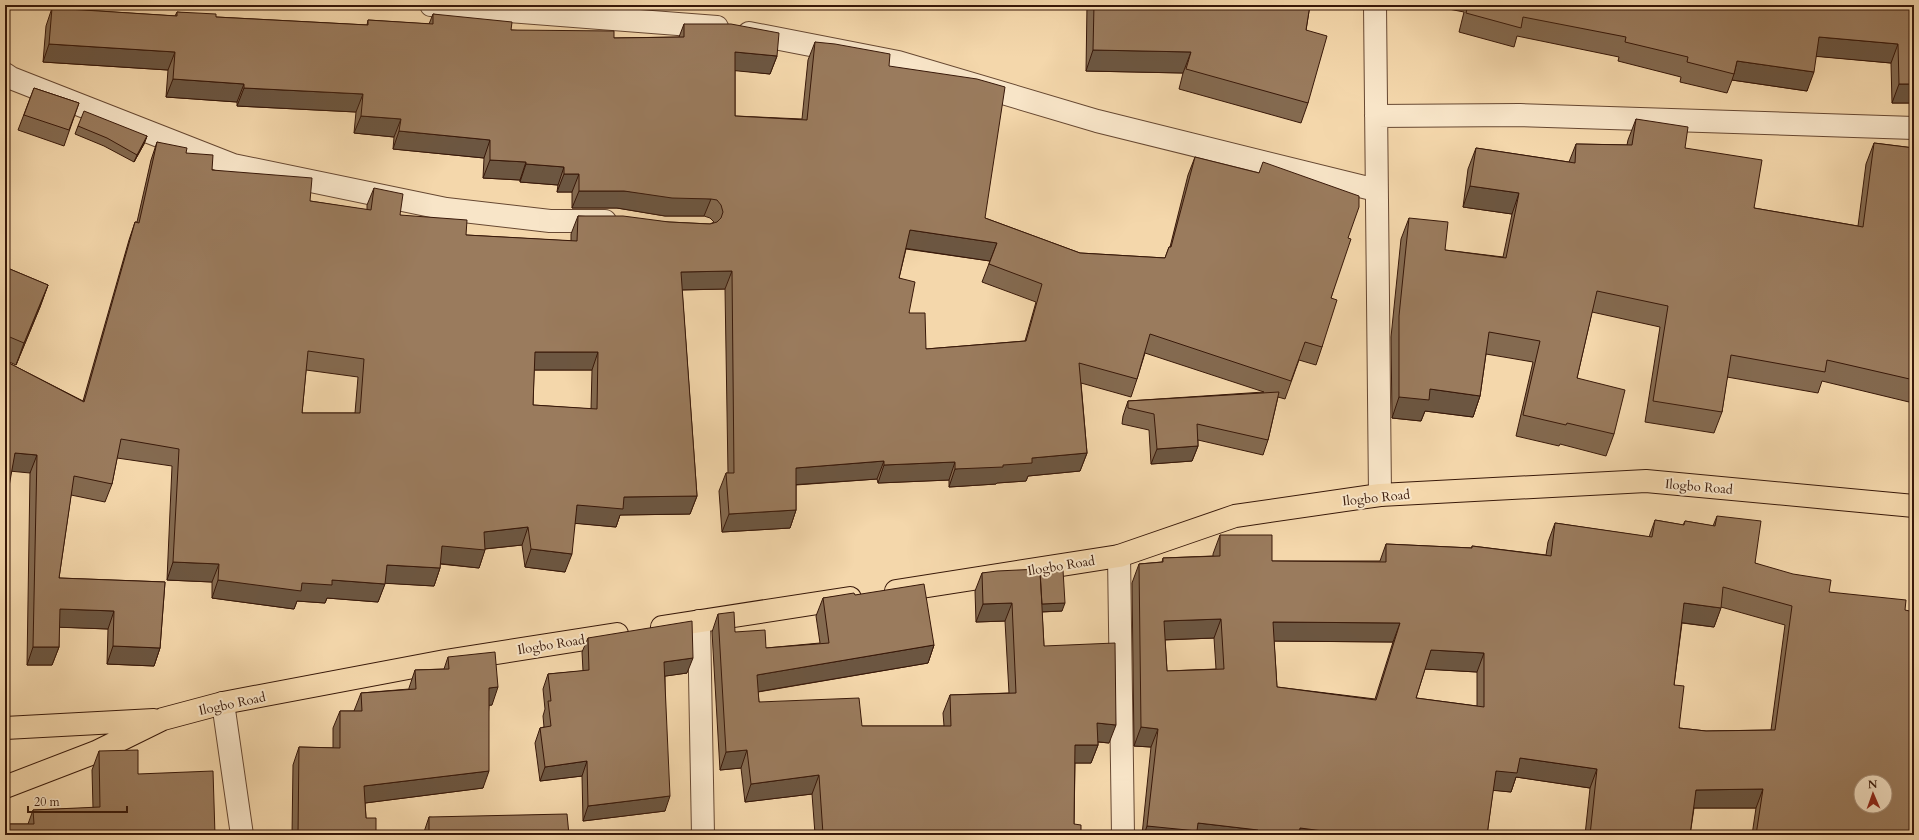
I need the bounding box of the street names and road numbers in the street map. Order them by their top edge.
street label: Ilogbo Road [1664,475,1734,499]
street label: Ilogbo Road [1341,485,1411,511]
street label: Ilogbo Road [1026,552,1096,580]
street label: Ilogbo Road [516,631,586,659]
street label: Ilogbo Road [197,688,267,720]

